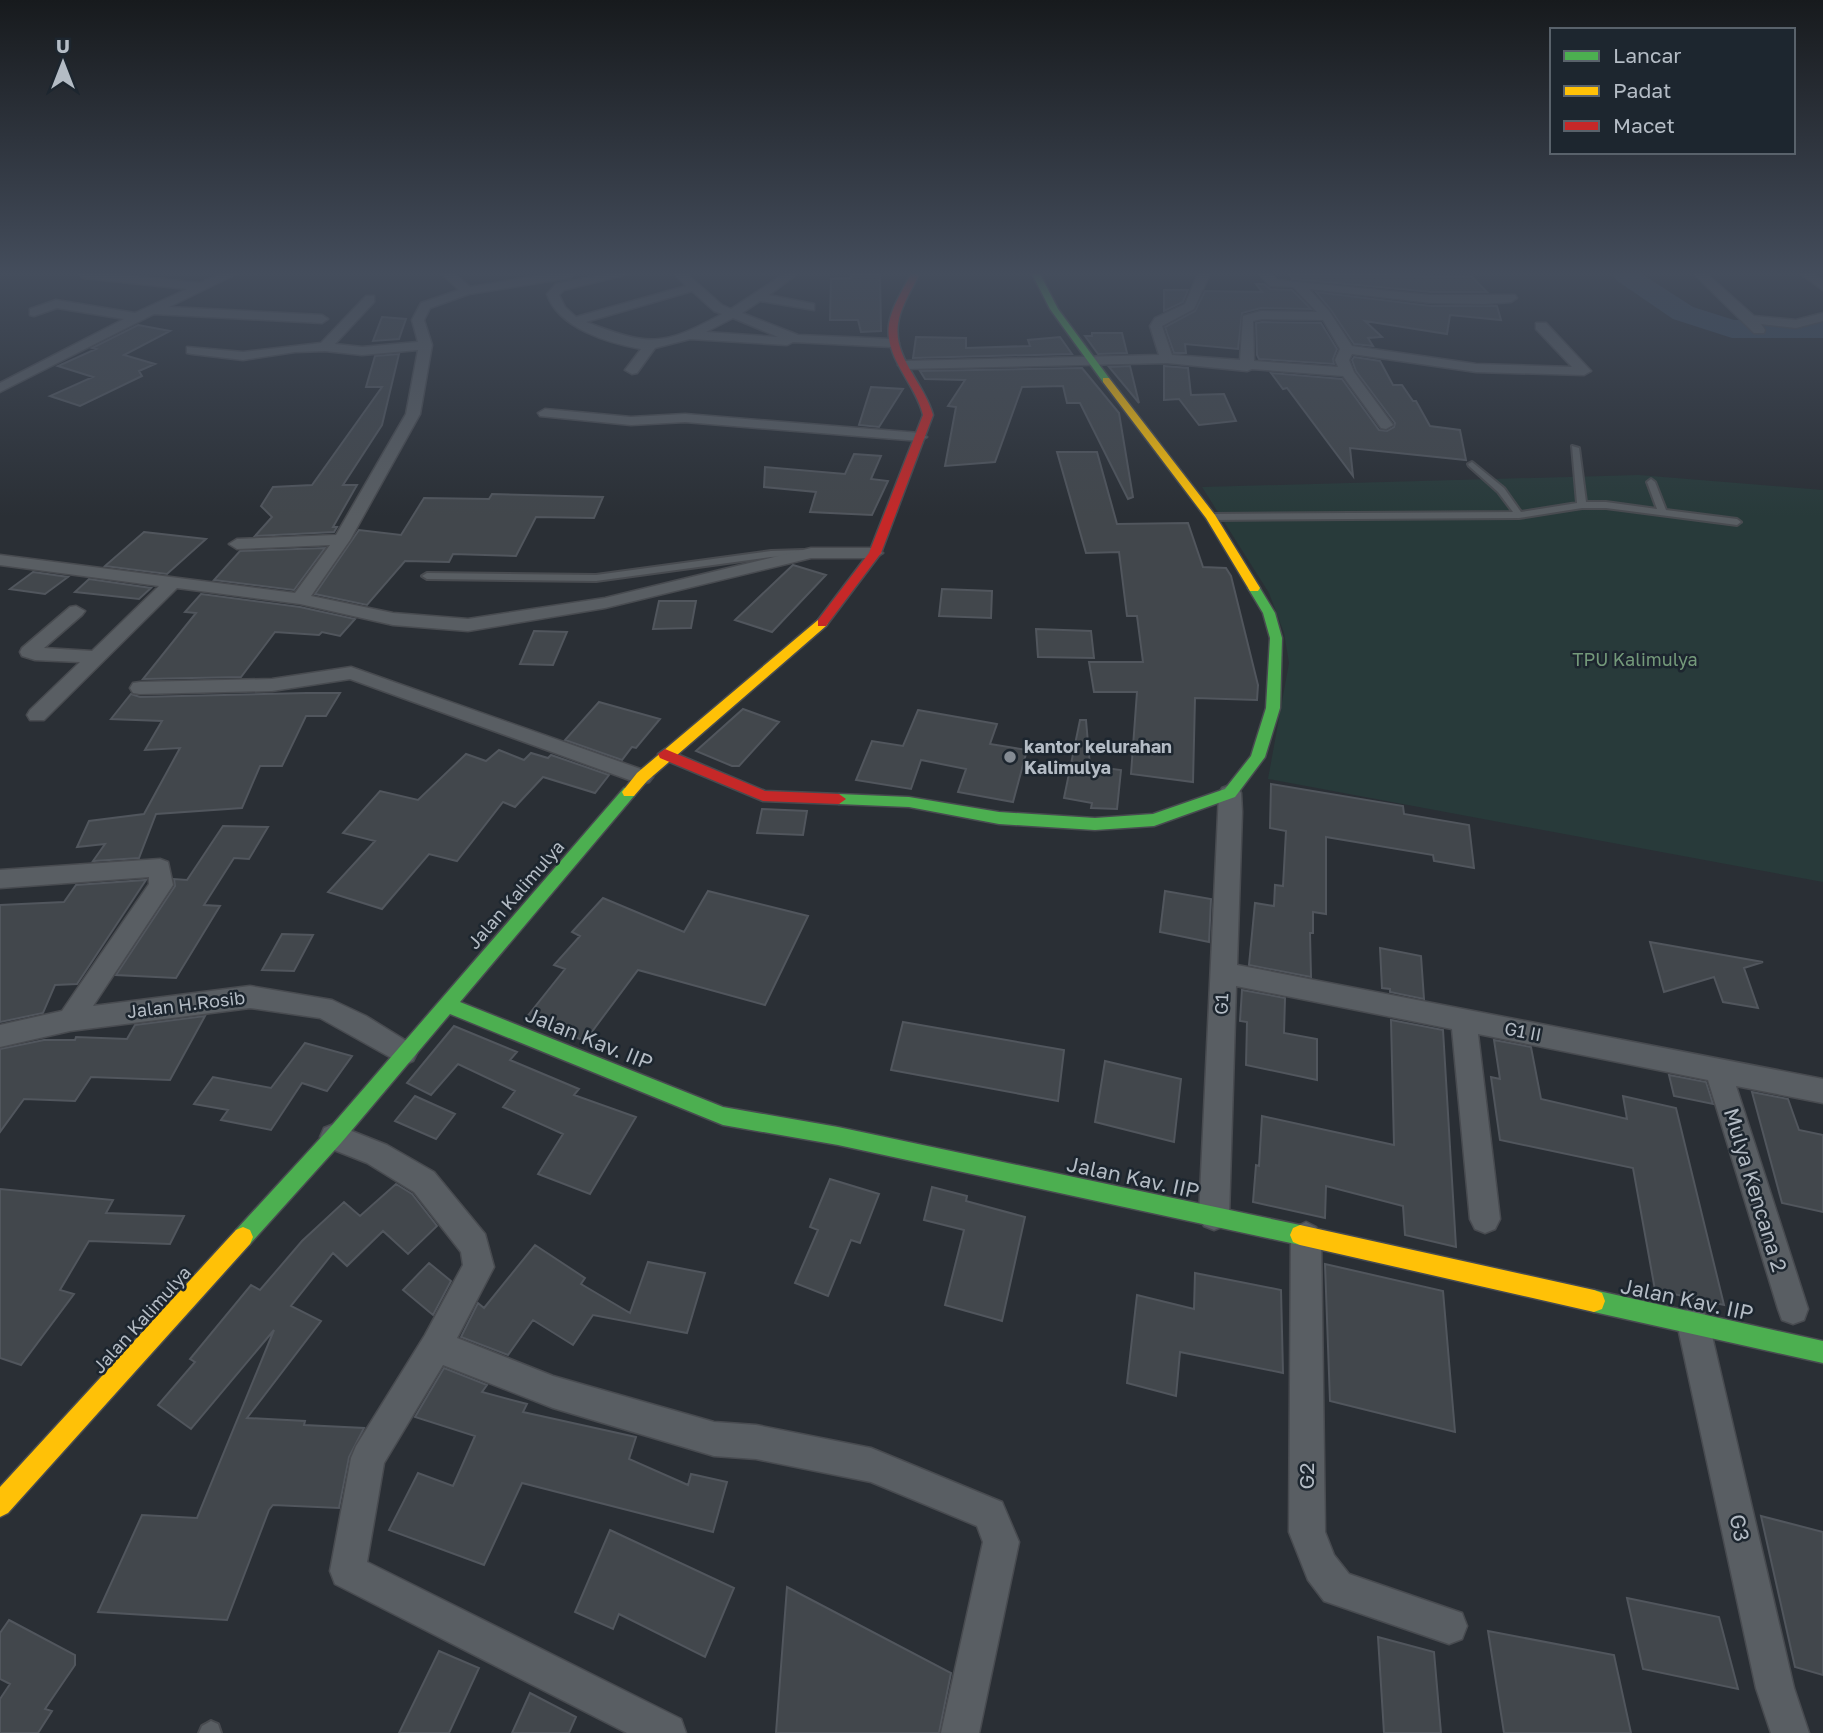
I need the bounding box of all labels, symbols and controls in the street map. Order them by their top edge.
north arrow [28,28,98,98]
legend [1550,28,1795,154]
text: U [56,34,70,57]
text: Lancar [1613,42,1681,68]
text: Padat [1613,77,1671,103]
text: Macet [1613,112,1675,138]
park label: TPU Kalimulya [1572,648,1698,670]
place label: kantor kelurahan Kalimulya [1024,735,1172,778]
marker: kantor kelurahan Kalimulya [1002,749,1018,765]
street label: Jalan Kalimulya [462,836,568,953]
street label: Jalan H.Rosib [125,986,246,1022]
street label: G1 [1210,993,1232,1015]
street label: Jalan Kav. IIP [522,1001,657,1075]
street label: G1 II [1503,1017,1544,1045]
street label: Mulya Kencana 2 [1719,1105,1793,1275]
street label: Jalan Kav. IIP [1064,1150,1202,1204]
street label: Jalan Kalimulya [87,1261,195,1377]
street label: Jalan Kav. IIP [1618,1272,1756,1326]
street label: G2 [1293,1463,1319,1490]
street label: G3 [1724,1512,1756,1544]

